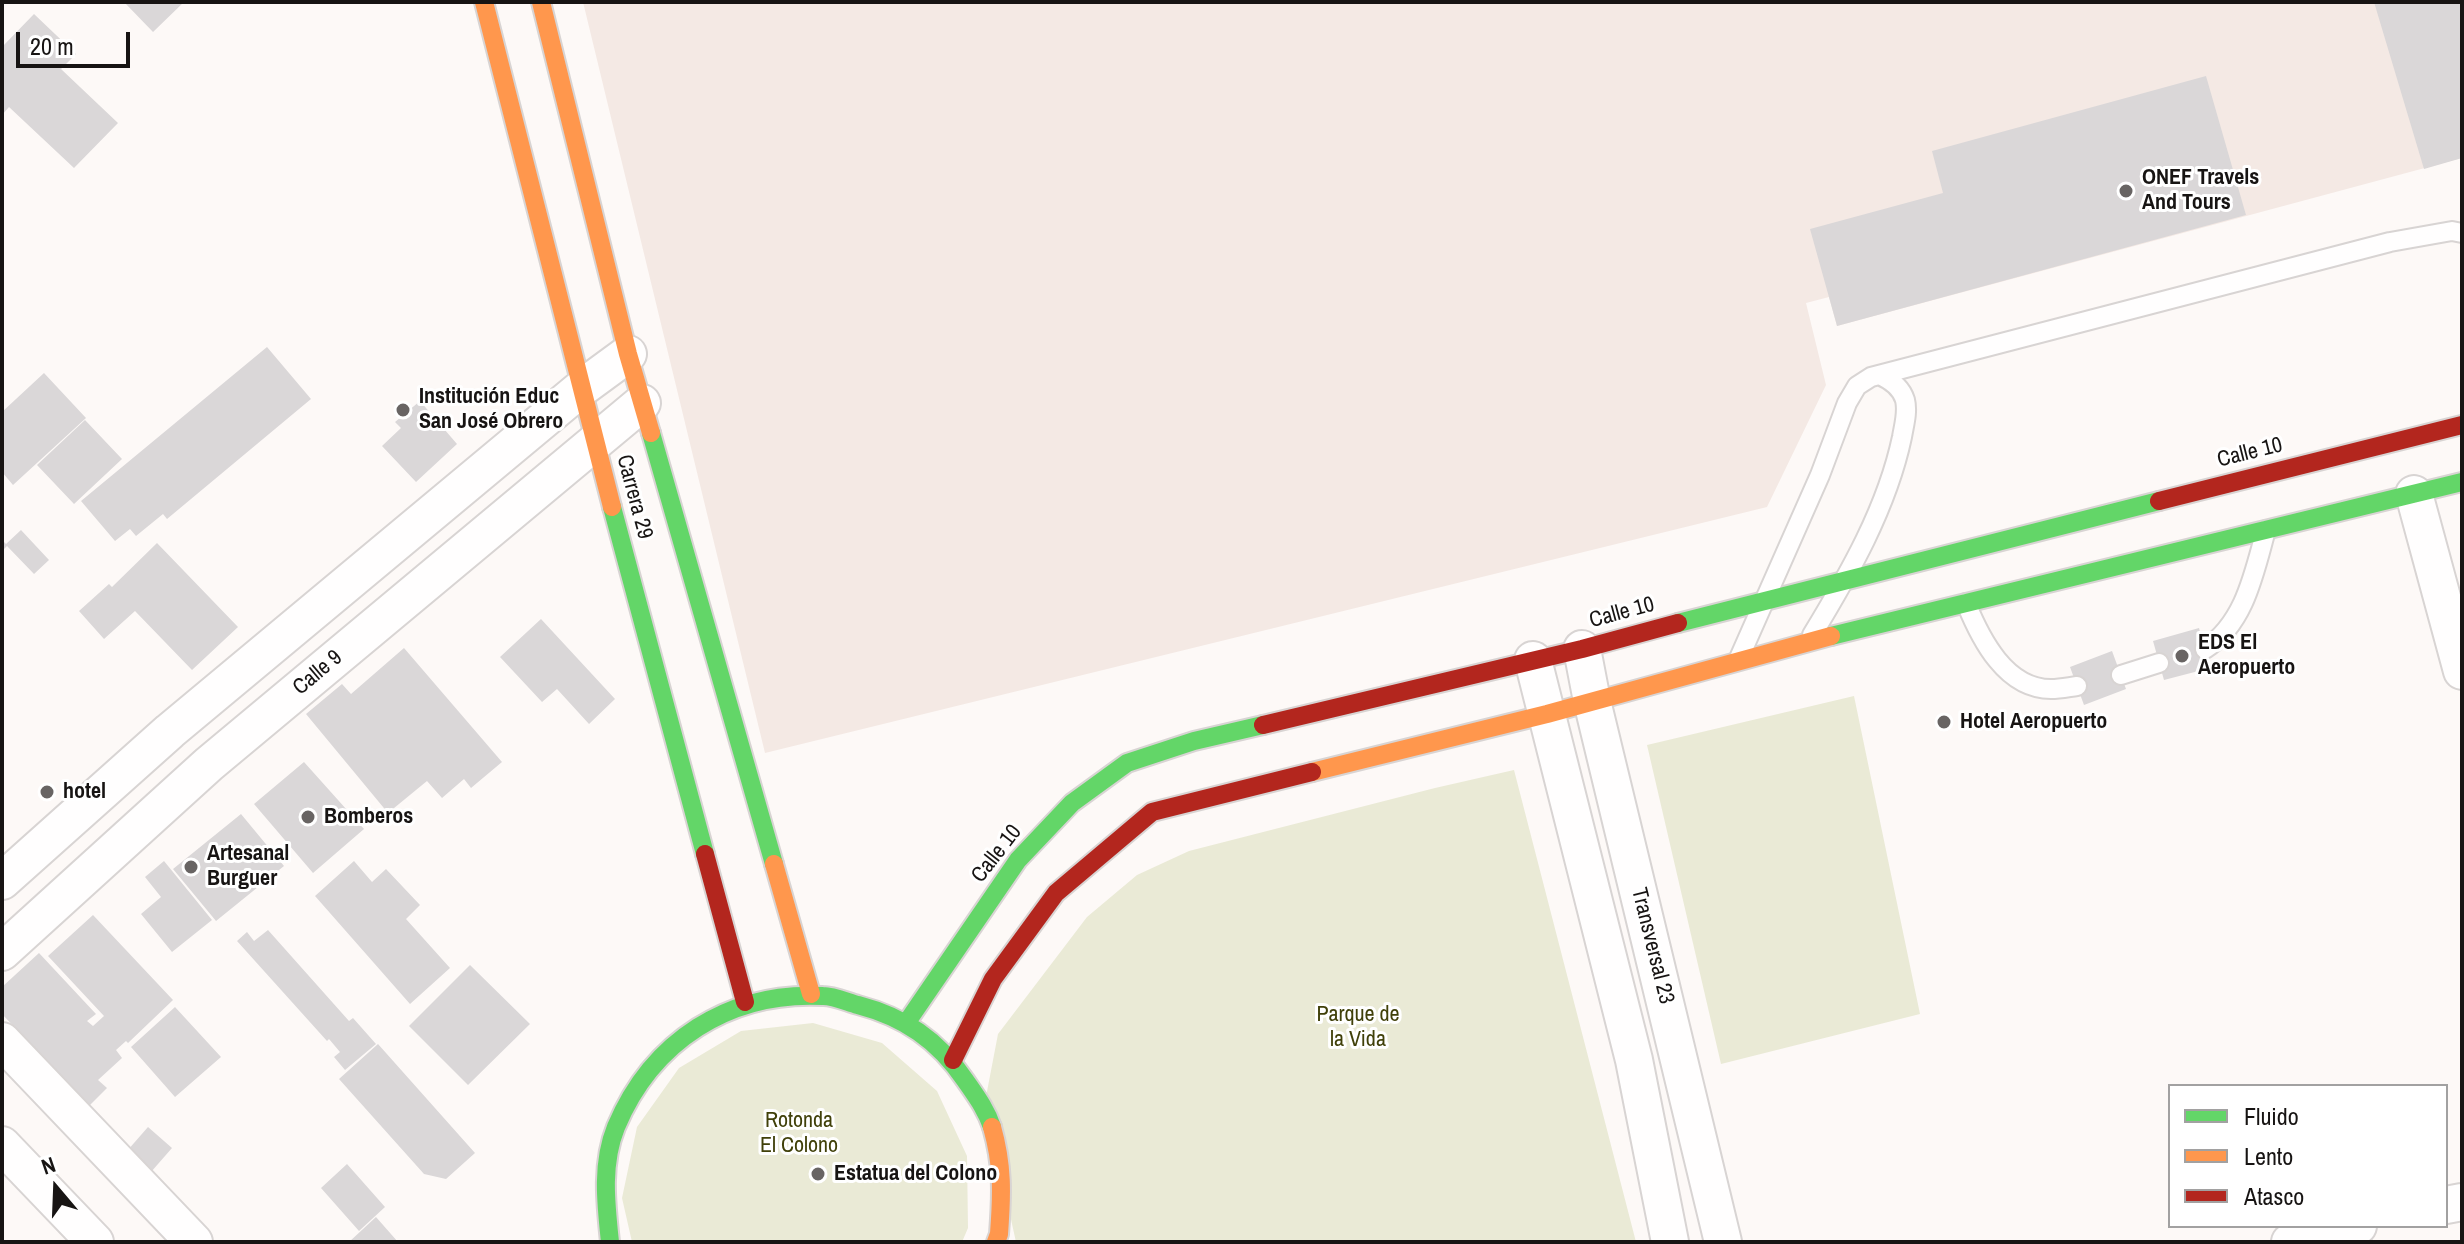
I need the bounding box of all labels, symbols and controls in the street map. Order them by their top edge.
scale bar [20,16,134,66]
text: 20 m [30,30,74,62]
place label: ONEF Travels And Tours [2142,165,2259,216]
marker: ONEF Travels And Tours [2117,182,2135,200]
place label: Institución Educ San José Obrero [419,384,563,436]
marker: Institución Educ San José Obrero [394,401,412,419]
street label: Calle 10 [2215,432,2285,474]
street label: Carrera 29 [610,452,658,542]
street label: Calle 10 [1587,592,1657,634]
place label: EDS El Aeropuerto [2198,630,2295,682]
street label: Calle 9 [288,645,348,701]
marker: EDS El Aeropuerto [2173,647,2191,665]
place label: Hotel Aeropuerto [1960,709,2107,735]
marker: Hotel Aeropuerto [1935,713,1953,731]
place label: hotel [63,779,106,805]
marker: hotel [38,783,56,801]
place label: Bomberos [324,804,413,830]
marker: Bomberos [299,808,317,826]
street label: Calle 10 [966,820,1028,888]
place label: Artesanal Burguer [207,841,289,892]
marker: Artesanal Burguer [182,858,200,876]
street label: Transversal 23 [1625,885,1679,1007]
park label: Parque de la Vida [1316,1002,1400,1054]
legend [2168,1084,2448,1228]
text: Fluido [2244,1100,2299,1132]
park label: Rotonda El Colono [760,1108,838,1160]
text: Lento [2244,1140,2293,1172]
north arrow [16,1148,96,1228]
text: N [37,1149,59,1182]
place label: Estatua del Colono [834,1161,997,1187]
marker: Estatua del Colono [809,1165,827,1183]
text: Atasco [2244,1180,2304,1212]

